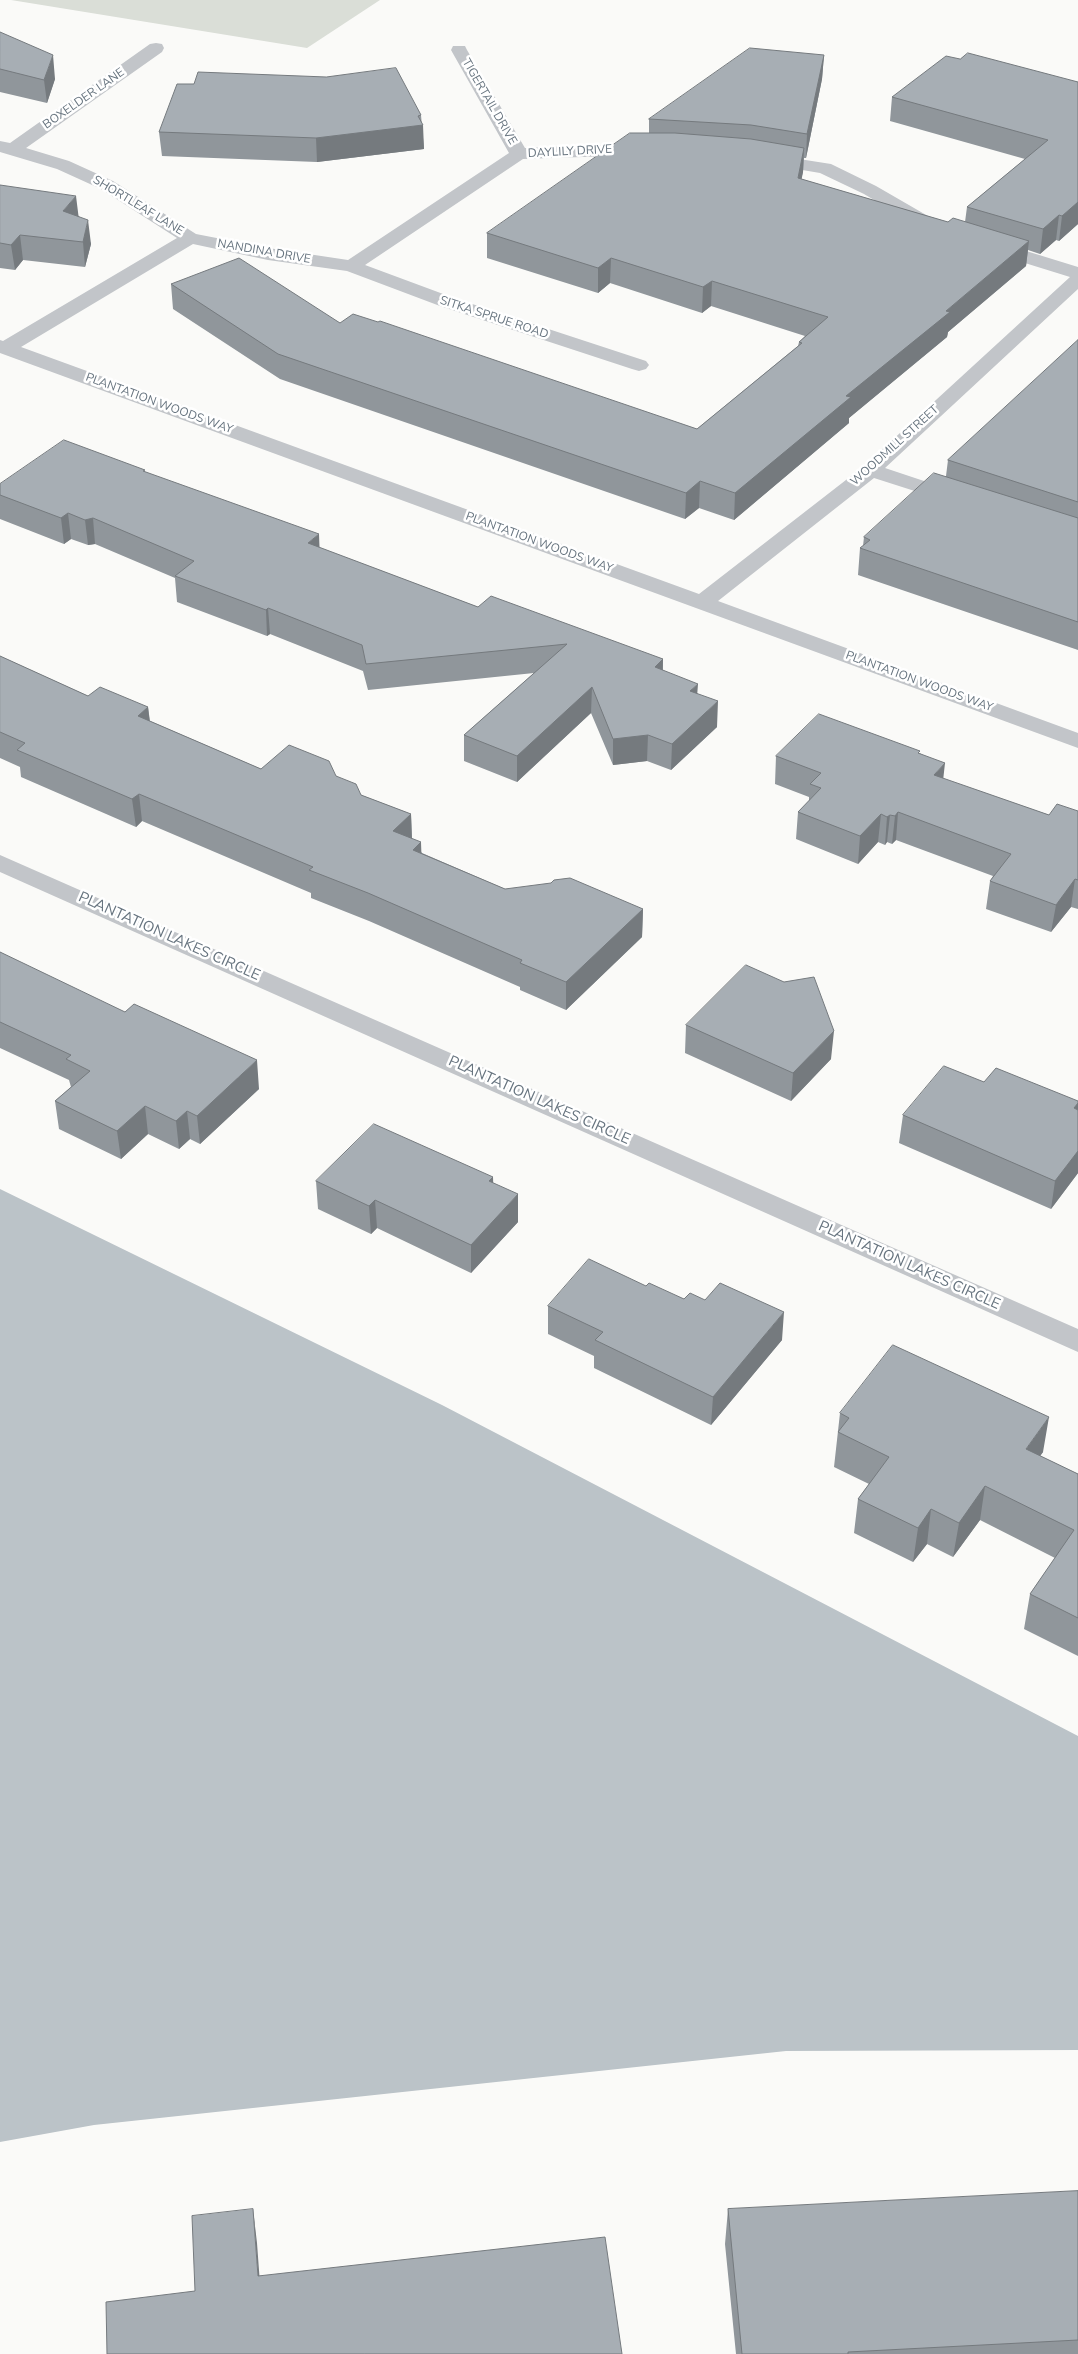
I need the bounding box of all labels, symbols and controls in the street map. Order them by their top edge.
street label: TIGERTAIL DRIVE [459,56,519,148]
street label: BOXELDER LANE [40,66,128,132]
street label: DAYLILY DRIVE [528,143,612,161]
street label: SHORTLEAF LANE [90,173,186,239]
street label: NANDINA DRIVE [216,237,312,267]
street label: SITKA SPRUE ROAD [438,294,550,342]
street label: PLANTATION WOODS WAY [83,371,235,437]
street label: WOODMILL STREET [848,403,942,489]
street label: PLANTATION WOODS WAY [463,510,615,576]
street label: PLANTATION WOODS WAY [843,649,995,715]
street label: PLANTATION LAKES CIRCLE [75,889,263,985]
street label: PLANTATION LAKES CIRCLE [445,1053,633,1149]
street label: PLANTATION LAKES CIRCLE [815,1218,1003,1314]

